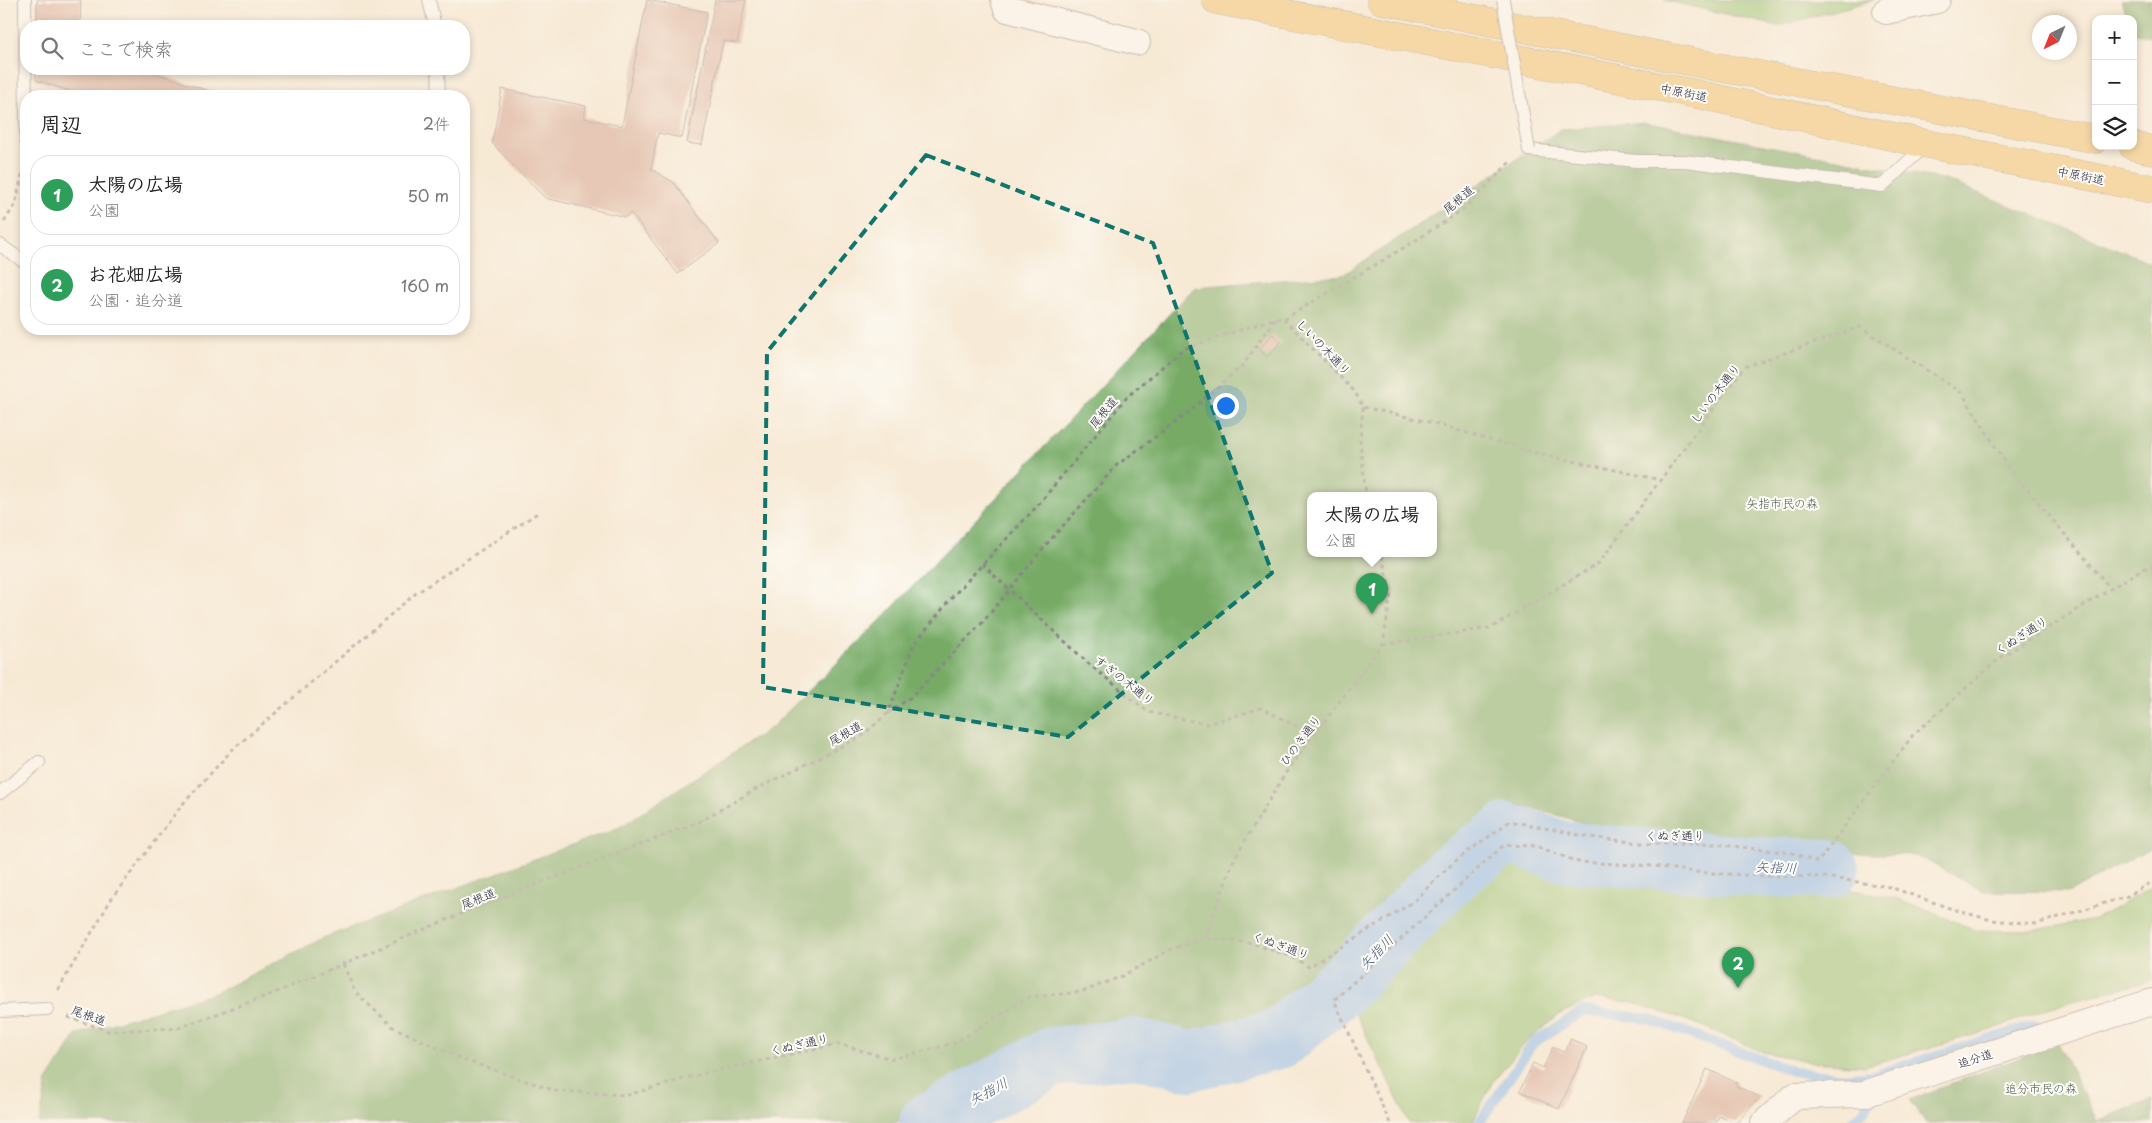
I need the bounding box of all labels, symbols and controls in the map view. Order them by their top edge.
north arrow [2032,15,2077,60]
map controls [2092,15,2137,150]
button: + [2092,15,2137,60]
search box [20,20,470,75]
icon: search [38,34,66,62]
text: ここで検索 [78,34,173,62]
button: − [2092,60,2137,105]
street label: 中原街道 [1659,79,1709,105]
button: layers [2092,105,2137,150]
text: 周辺 [40,107,82,139]
text: 2件 [423,111,450,135]
street label: 中原街道 [2056,162,2106,188]
text: 太陽の広場 [88,169,183,197]
street label: 尾根道 [1438,181,1478,217]
text: 1 [53,183,61,207]
text: 50 m [408,183,449,207]
text: 公園 [88,197,120,221]
text: お花畑広場 [88,259,183,287]
text: 2 [51,273,63,297]
text: 160 m [401,273,449,297]
text: 公園 · 追分道 [88,287,183,311]
street label: しいの木通り [1293,315,1355,379]
street label: しいの木通り [1686,359,1744,427]
street label: 尾根道 [1085,392,1121,432]
your location [1213,393,1239,419]
popup [1307,492,1437,557]
park label: 矢指市民の森 [1746,494,1818,512]
text: 太陽の広場 [1324,499,1420,527]
text: 公園 [1324,527,1357,551]
pin: 1 [1356,573,1388,614]
street label: くぬぎ通り [1991,611,2051,659]
street label: すぎの木通り [1091,651,1159,709]
street label: ひのき通り [1275,711,1325,769]
street label: 尾根道 [825,716,865,750]
street label: くぬぎ通り [1645,826,1705,844]
water label: 矢指川 [1755,856,1797,878]
street label: 尾根道 [458,883,498,913]
street label: くぬぎ通り [1250,926,1312,964]
water label: 矢指川 [1354,930,1398,974]
pin: 2 [1722,947,1754,988]
street label: 尾根道 [69,1001,109,1029]
street label: くぬぎ通り [768,1028,830,1060]
street label: 追分道 [1955,1044,1995,1072]
water label: 矢指川 [965,1072,1011,1110]
park label: 追分市民の森 [2005,1079,2077,1097]

